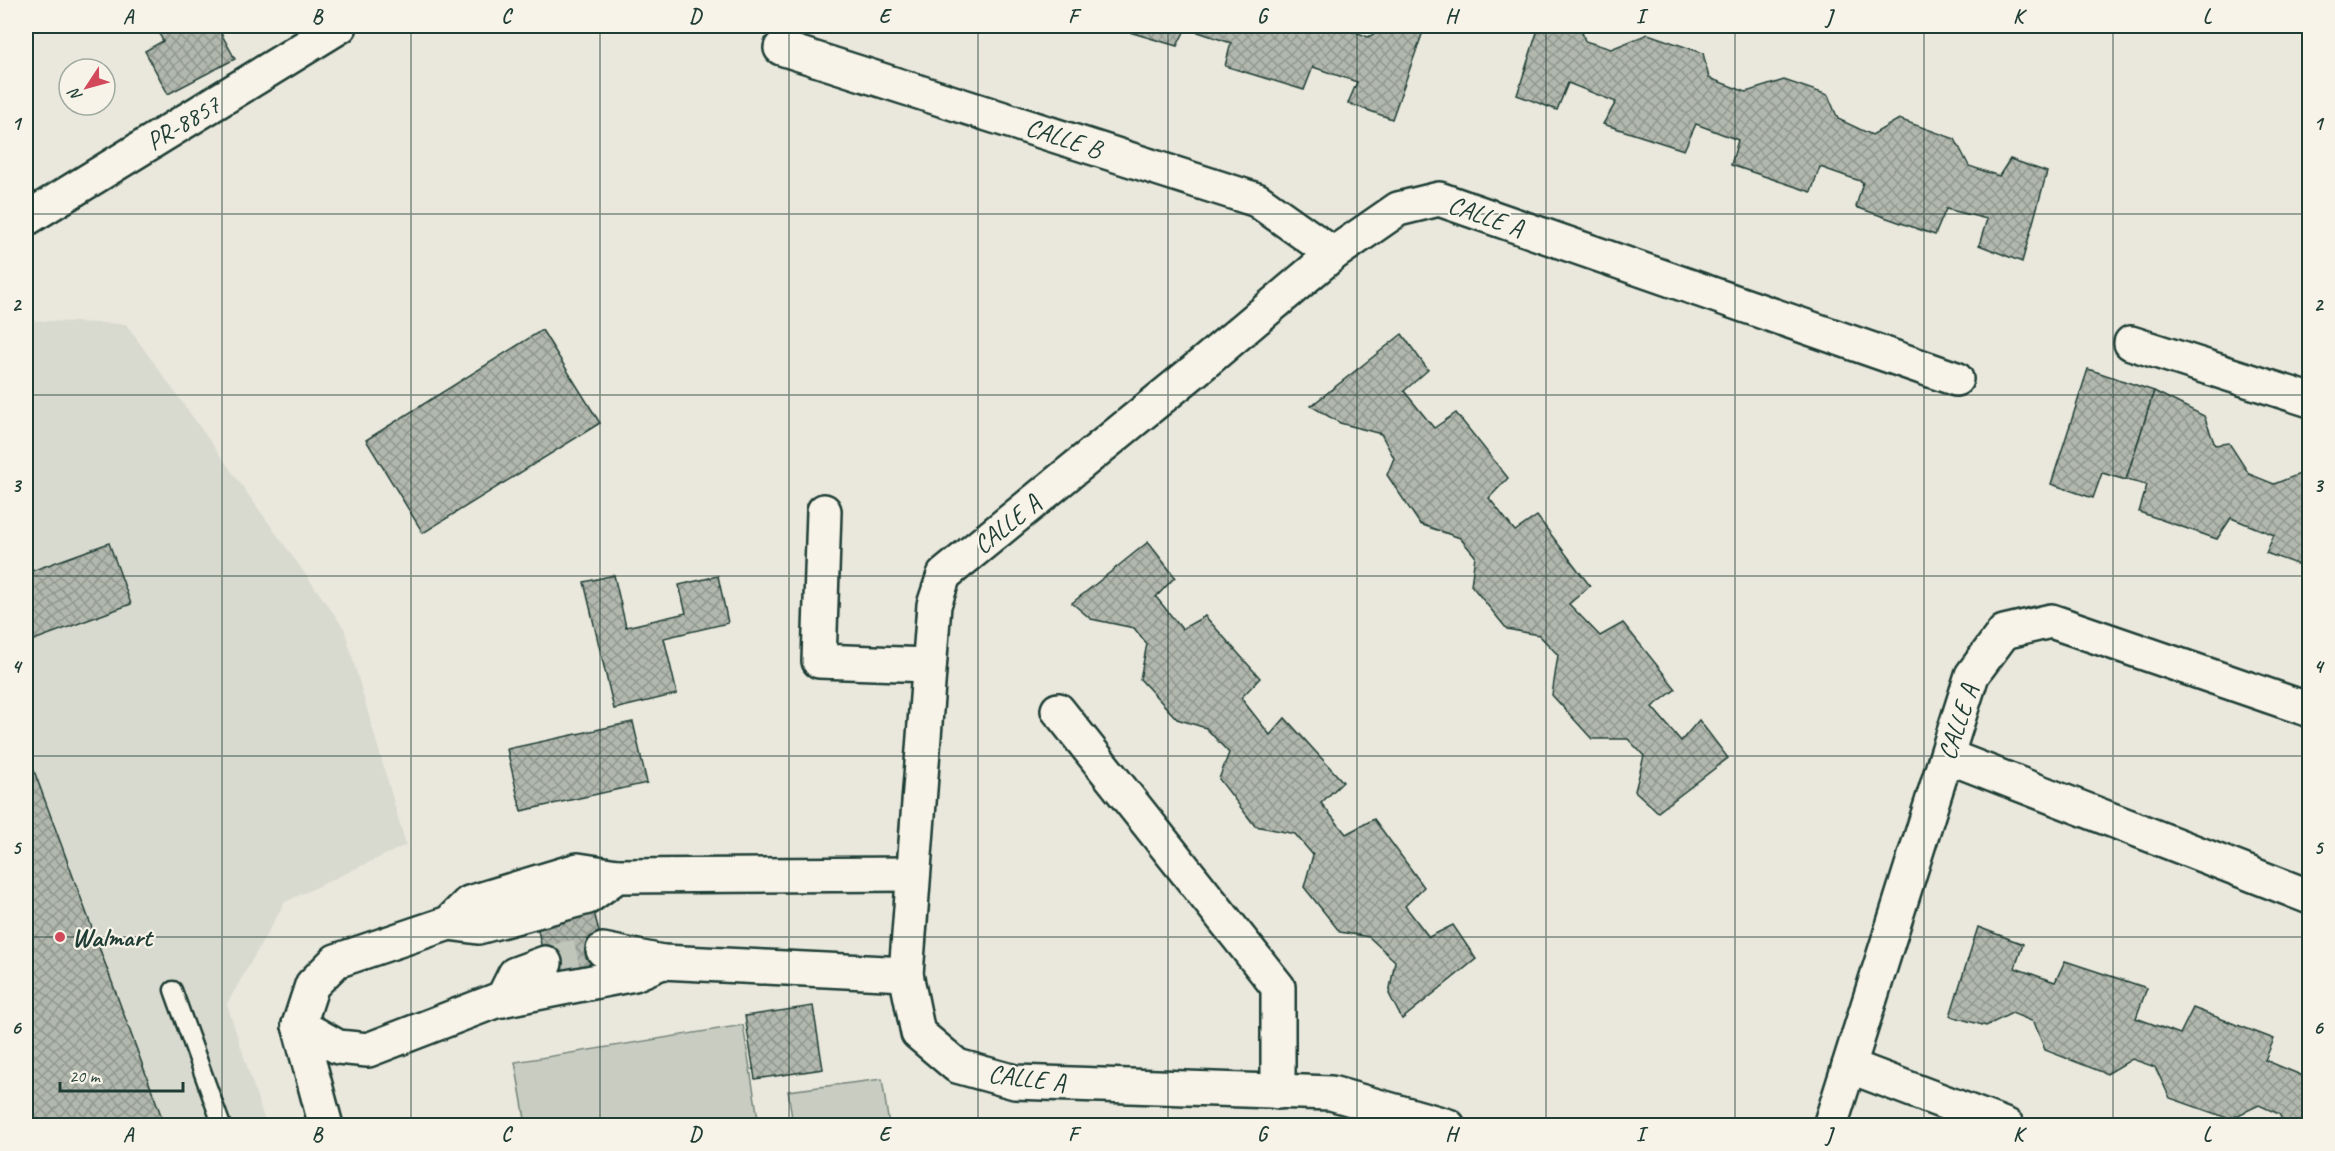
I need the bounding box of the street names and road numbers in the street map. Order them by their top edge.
street label: PR-8857 [140,88,227,158]
street label: CALLE B [1022,110,1108,166]
street label: CALLE A [1444,188,1529,245]
street label: CALLE A [967,486,1048,561]
street label: CALLE A [1930,679,1986,764]
street label: CALLE A [987,1057,1068,1099]

